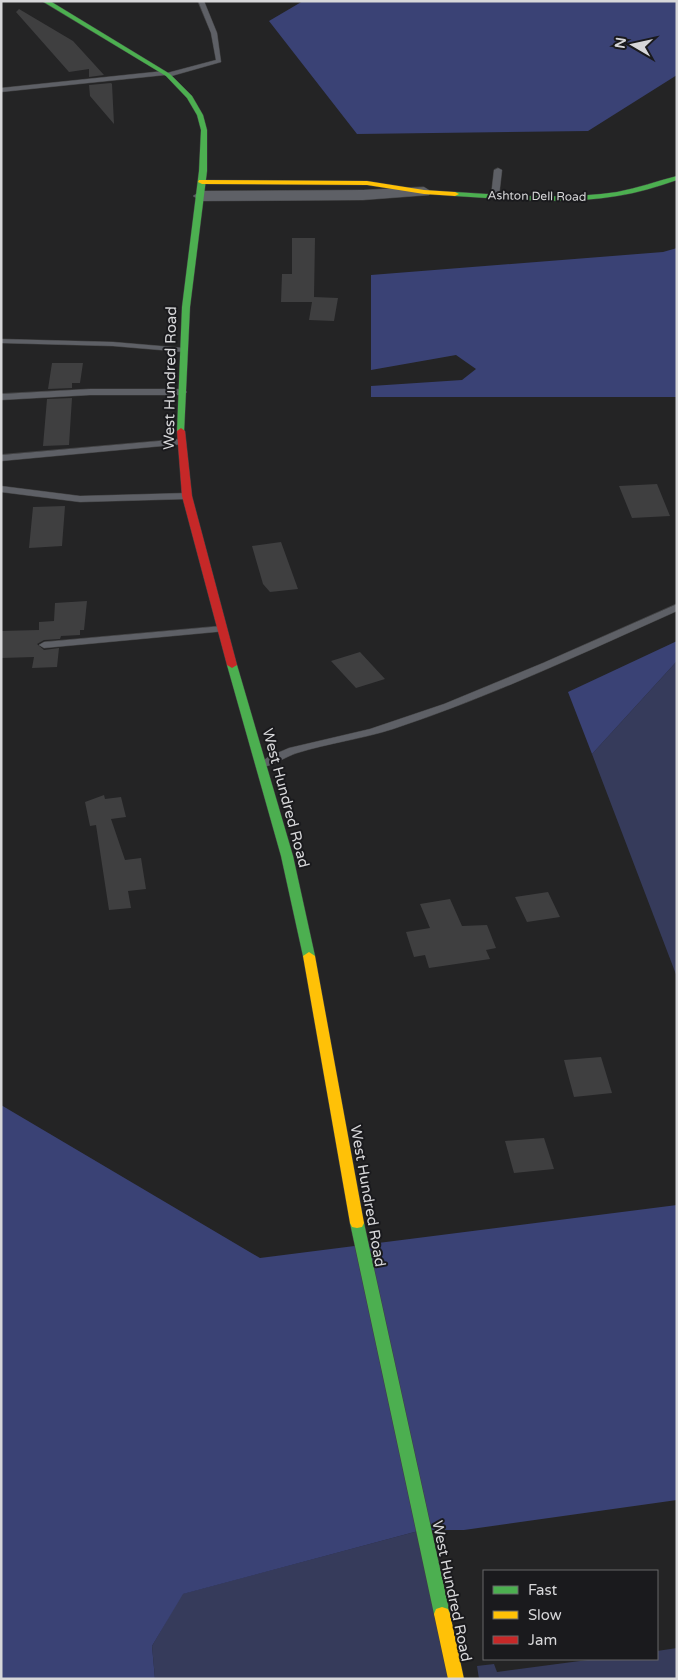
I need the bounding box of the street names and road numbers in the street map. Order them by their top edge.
street label: Ashton Dell Road [487,188,587,204]
street label: West Hundred Road [160,306,180,450]
street label: West Hundred Road [259,726,313,870]
street label: West Hundred Road [347,1124,389,1268]
street label: West Hundred Road [428,1519,476,1663]

